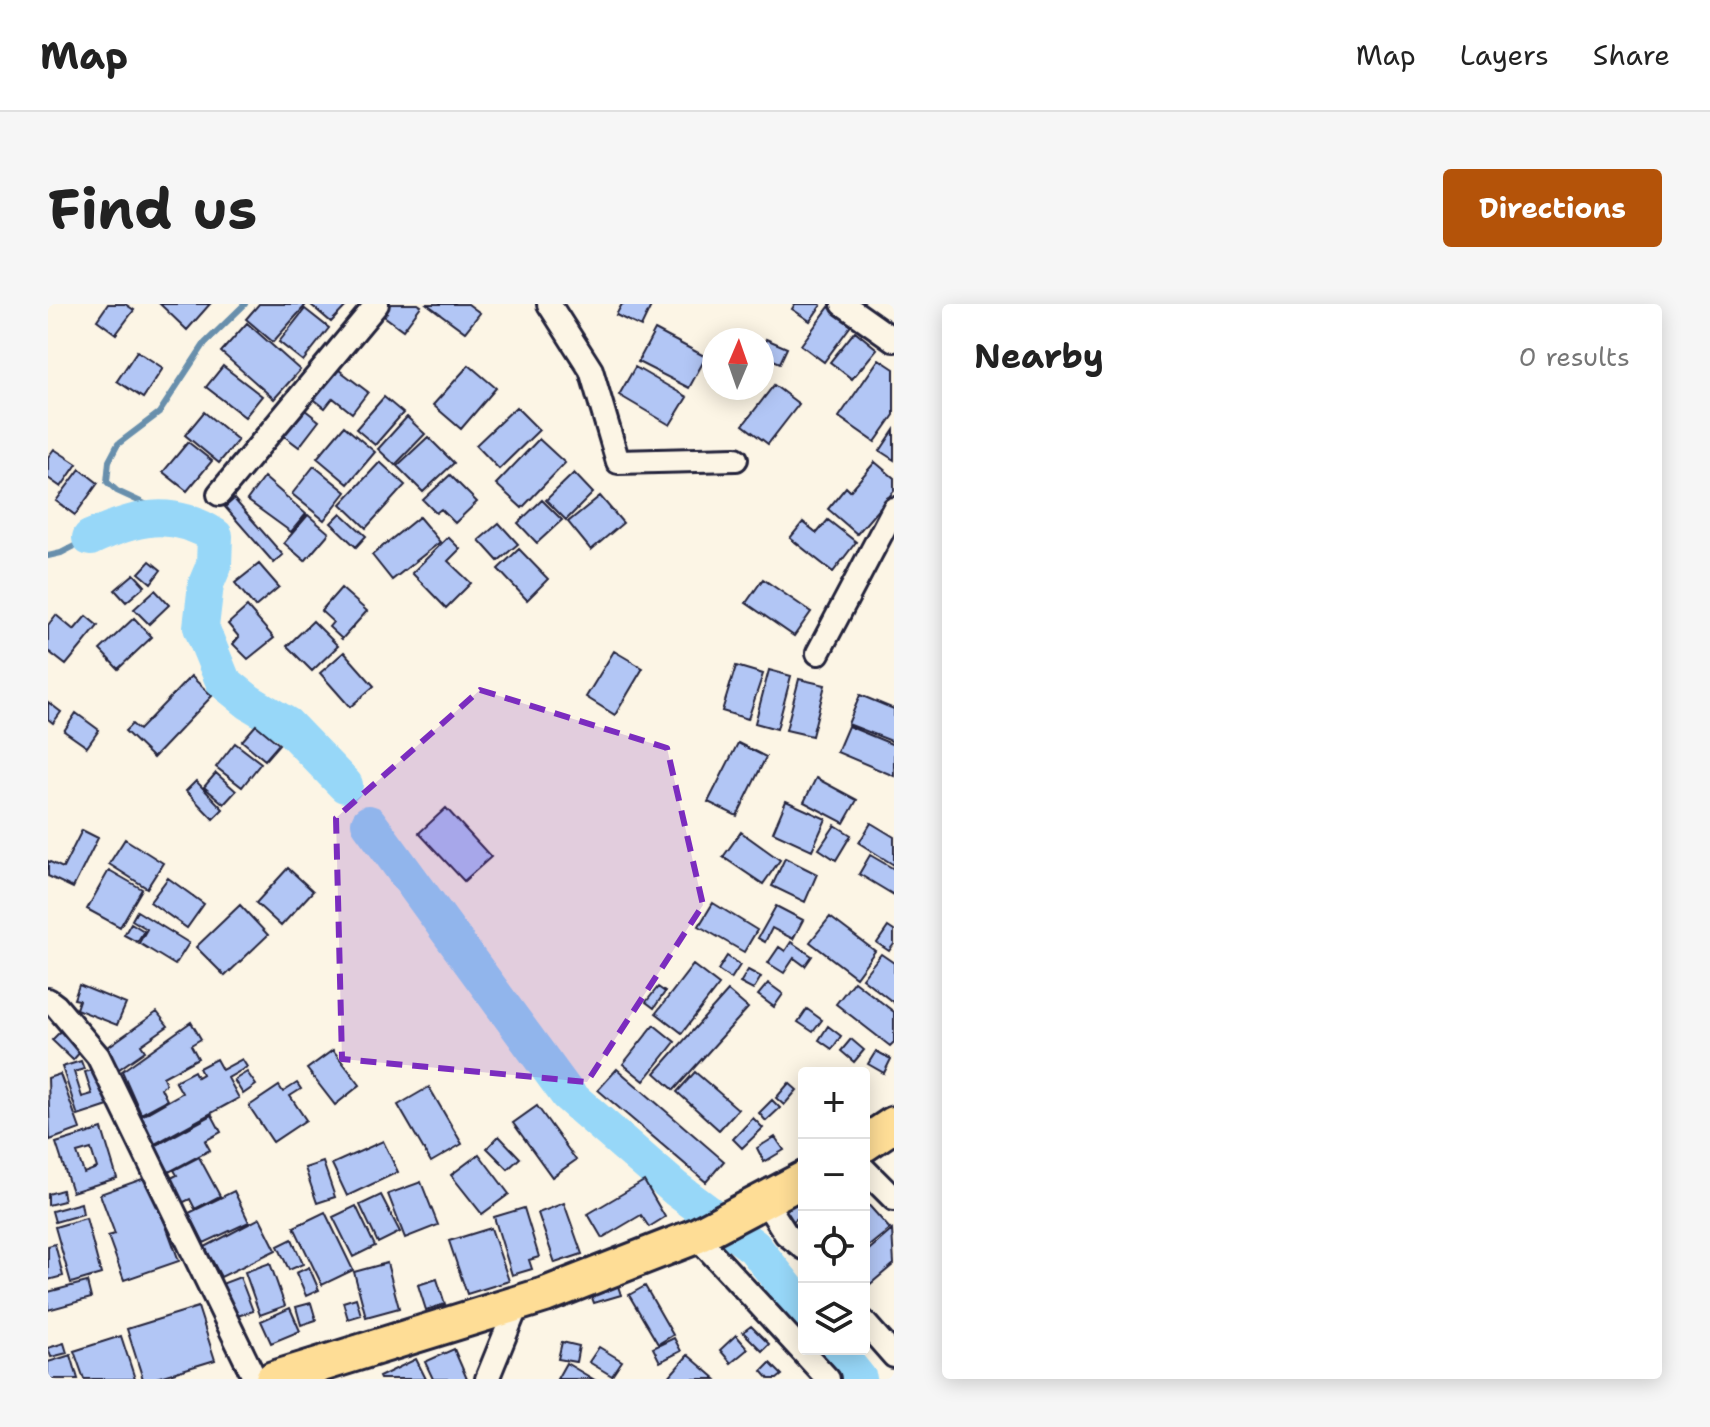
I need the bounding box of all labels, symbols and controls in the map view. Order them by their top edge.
text: Map [40,30,128,81]
text: Map [1356,36,1416,74]
text: Layers [1460,36,1549,74]
text: Share [1593,36,1670,74]
button: Directions [1443,169,1662,247]
text: Find us [48,171,257,246]
north arrow [702,328,774,400]
text: Nearby [974,333,1104,379]
text: 0 results [1518,339,1630,374]
map controls [798,1067,870,1355]
button: + [798,1067,870,1139]
button: − [798,1139,870,1211]
button: locate [798,1211,870,1283]
button: layers [798,1283,870,1355]

